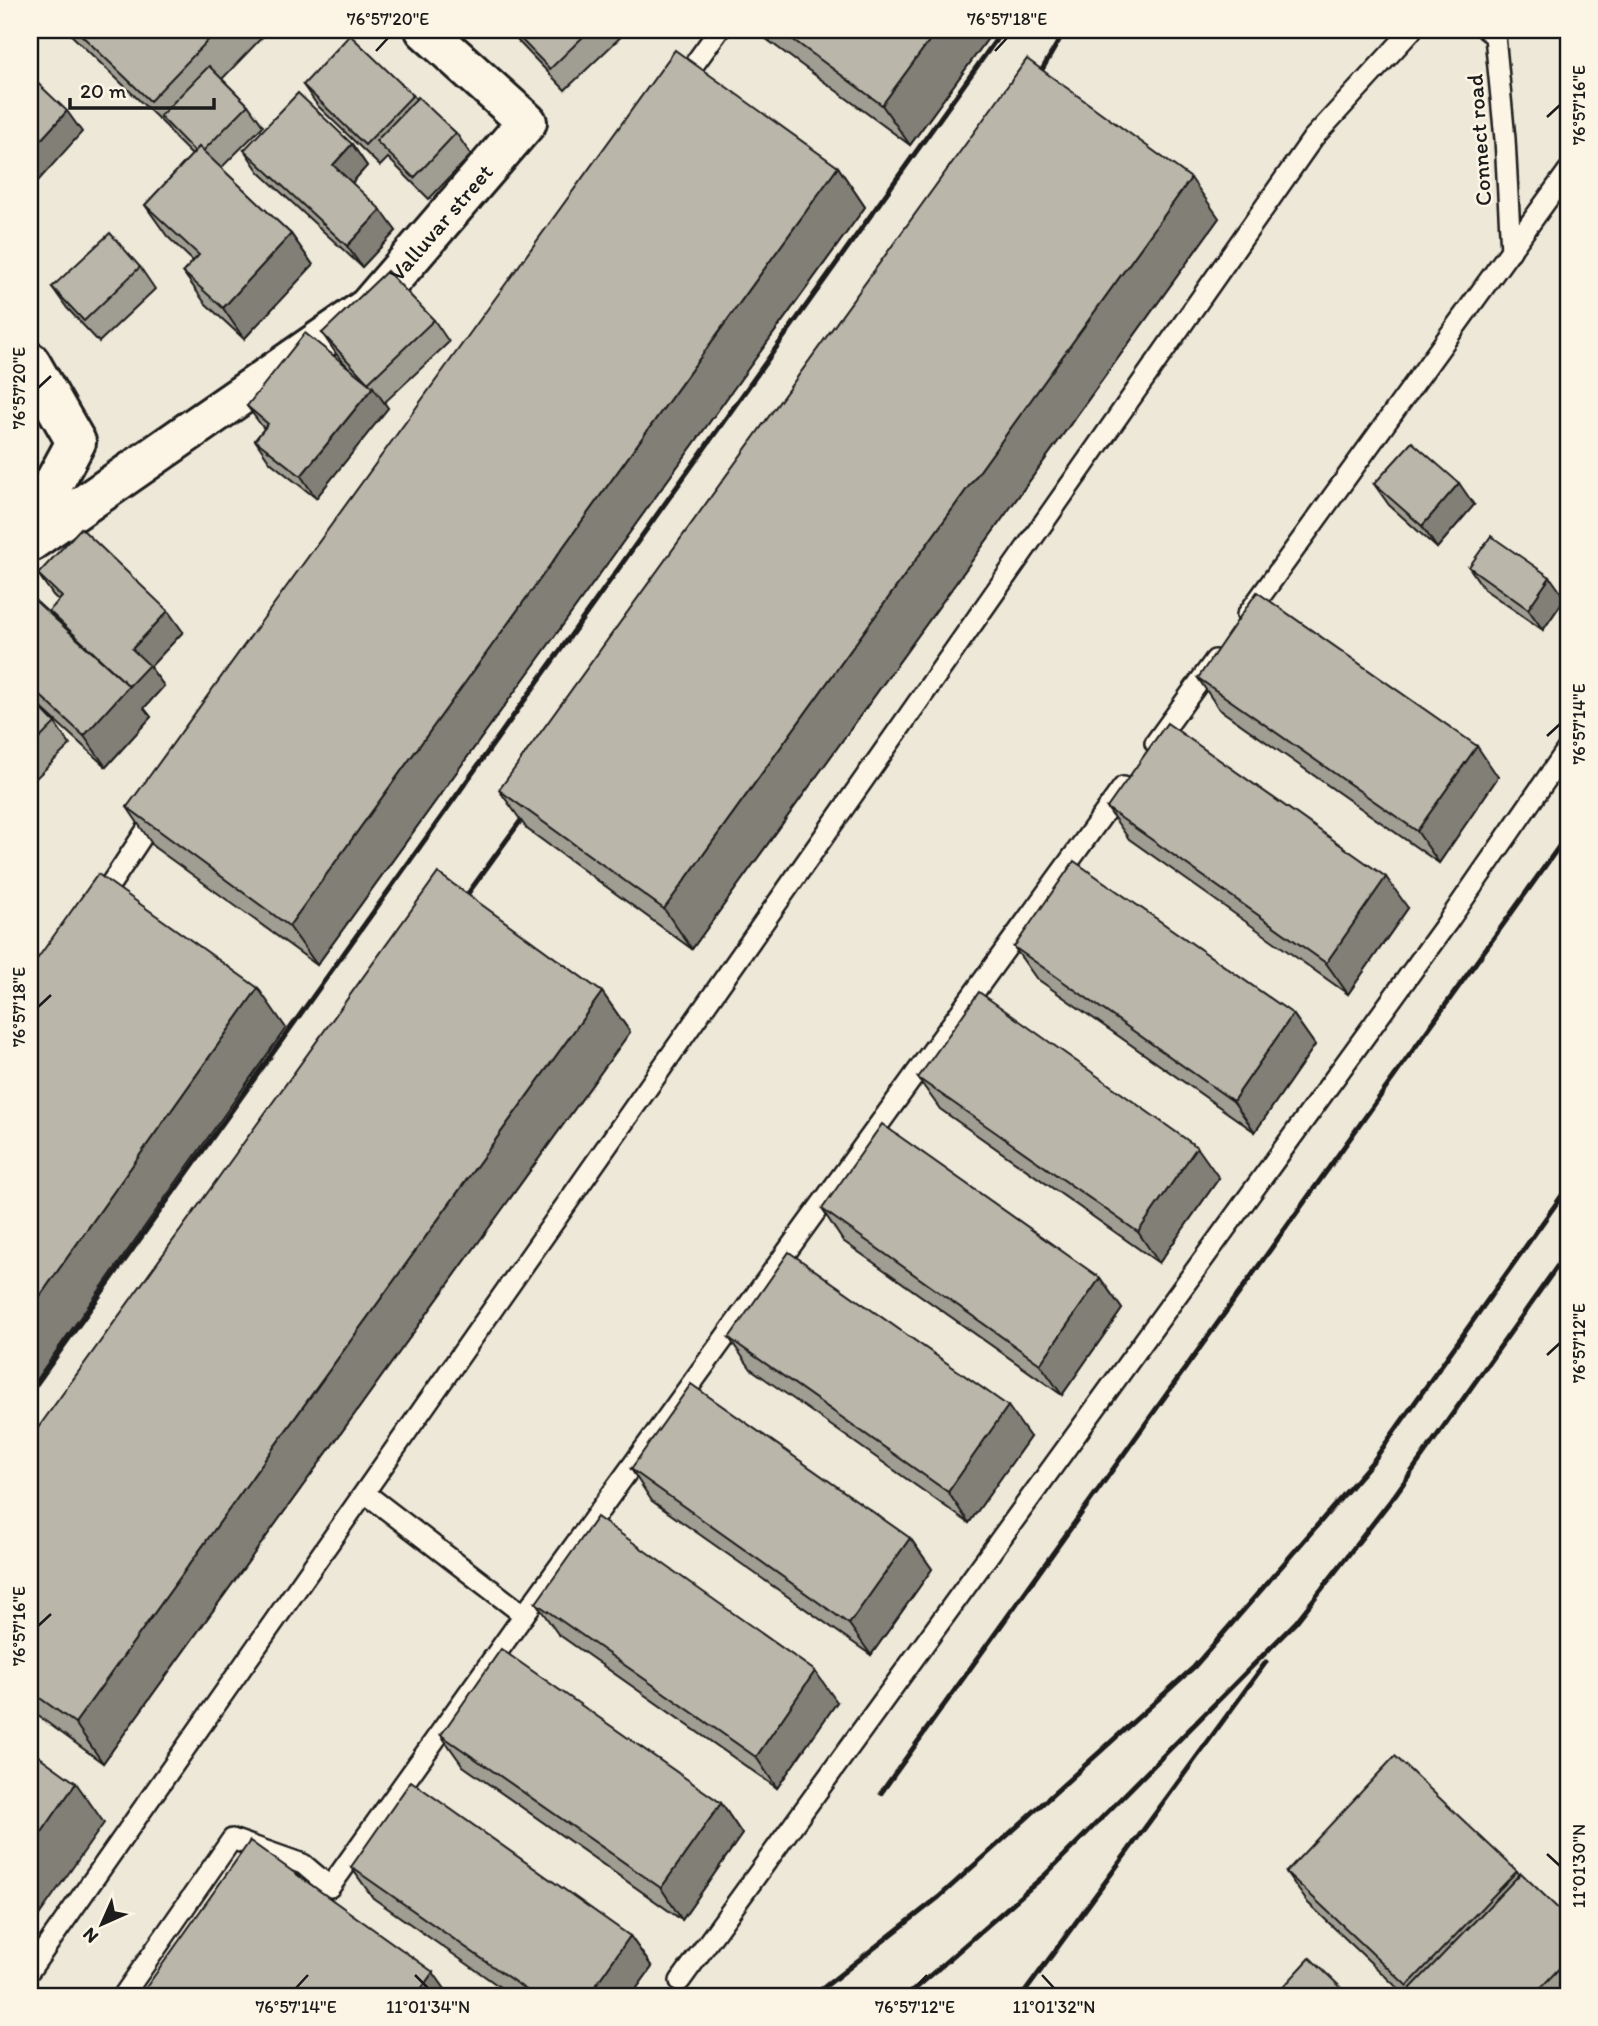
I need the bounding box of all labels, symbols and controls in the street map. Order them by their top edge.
text: 76°57'20"E [347,8,429,30]
text: 76°57'18"E [967,8,1047,30]
text: 76°57'16"E [1568,65,1590,145]
scale bar [70,66,214,110]
street label: Connect road [1460,73,1498,207]
text: 20 m [80,78,127,103]
street label: Valluvar street [382,158,499,287]
text: 76°57'20"E [8,347,30,429]
text: 76°57'14"E [1568,683,1590,765]
text: 76°57'18"E [8,967,30,1047]
text: 76°57'12"E [1568,1303,1590,1383]
text: 76°57'16"E [8,1586,30,1666]
text: 11°01'30"N [1568,1824,1590,1908]
north arrow [66,1890,136,1960]
text: N [78,1923,103,1948]
text: 76°57'14"E [255,1996,337,2018]
text: 11°01'34"N [386,1996,470,2018]
text: 76°57'12"E [875,1996,955,2018]
text: 11°01'32"N [1013,1996,1095,2018]

